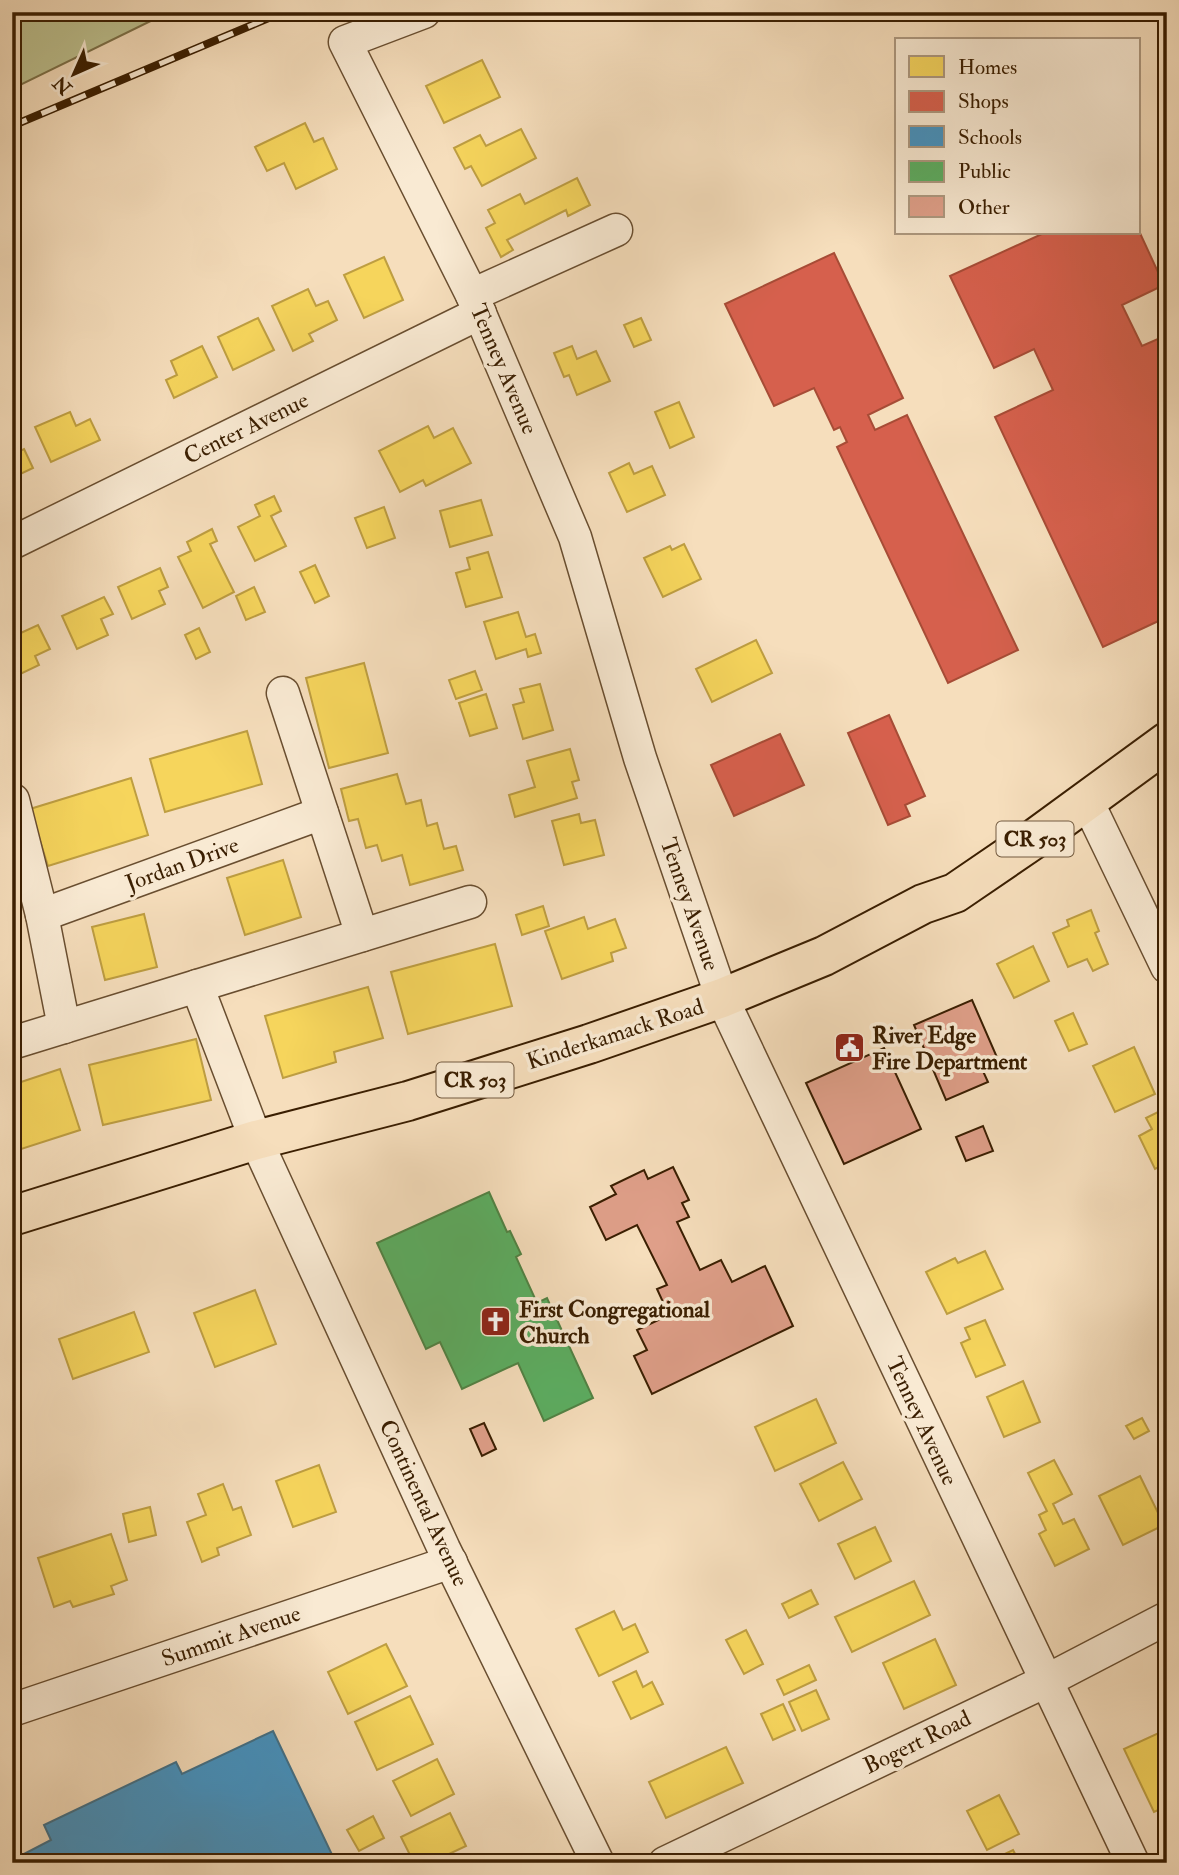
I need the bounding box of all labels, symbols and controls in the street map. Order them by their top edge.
north arrow [38,38,108,108]
legend [895,38,1140,234]
text: Homes [958,54,1017,81]
text: N [47,70,78,101]
text: Shops [958,88,1009,115]
text: Schools [958,124,1022,151]
text: Public [958,158,1011,185]
text: Other [958,194,1010,221]
street label: Tenney Avenue [464,300,545,439]
street label: Center Avenue [179,385,313,471]
road number: CR 503 [996,822,1074,856]
street label: Jordan Drive [120,830,243,898]
street label: Tenney Avenue [654,834,726,975]
street label: Kinderkamack Road [523,992,707,1076]
place label: River Edge Fire Department [872,1021,1028,1077]
public building icon: River Edge Fire Department [832,1031,866,1065]
road number: CR 503 [436,1062,514,1098]
place label: First Congregational Church [519,1295,711,1350]
church icon: First Congregational Church [479,1305,513,1339]
street label: Tenney Avenue [880,1352,965,1490]
street label: Continental Avenue [373,1415,475,1591]
street label: Summit Avenue [158,1599,305,1673]
street label: Bogert Road [858,1704,976,1780]

